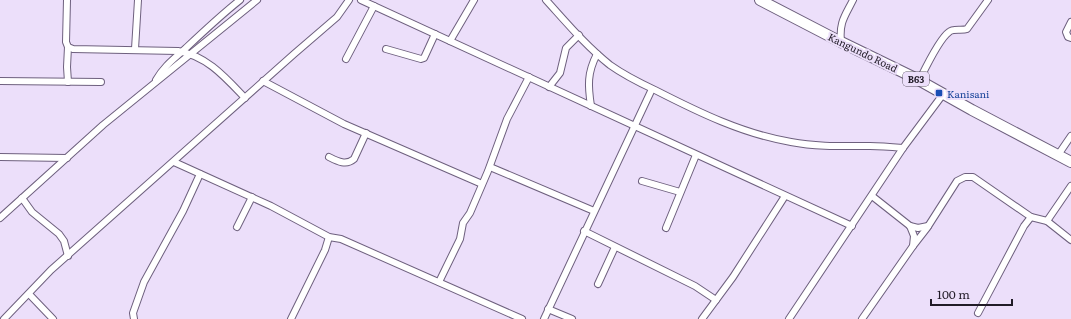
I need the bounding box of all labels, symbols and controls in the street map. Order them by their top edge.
street label: Kangundo Road [826,29,900,75]
road number: B63 [903,72,929,86]
place label: Kanisani [947,86,990,101]
marker: Kanisani [934,88,944,98]
scale bar [931,281,1012,307]
text: 100 m [937,285,970,303]

